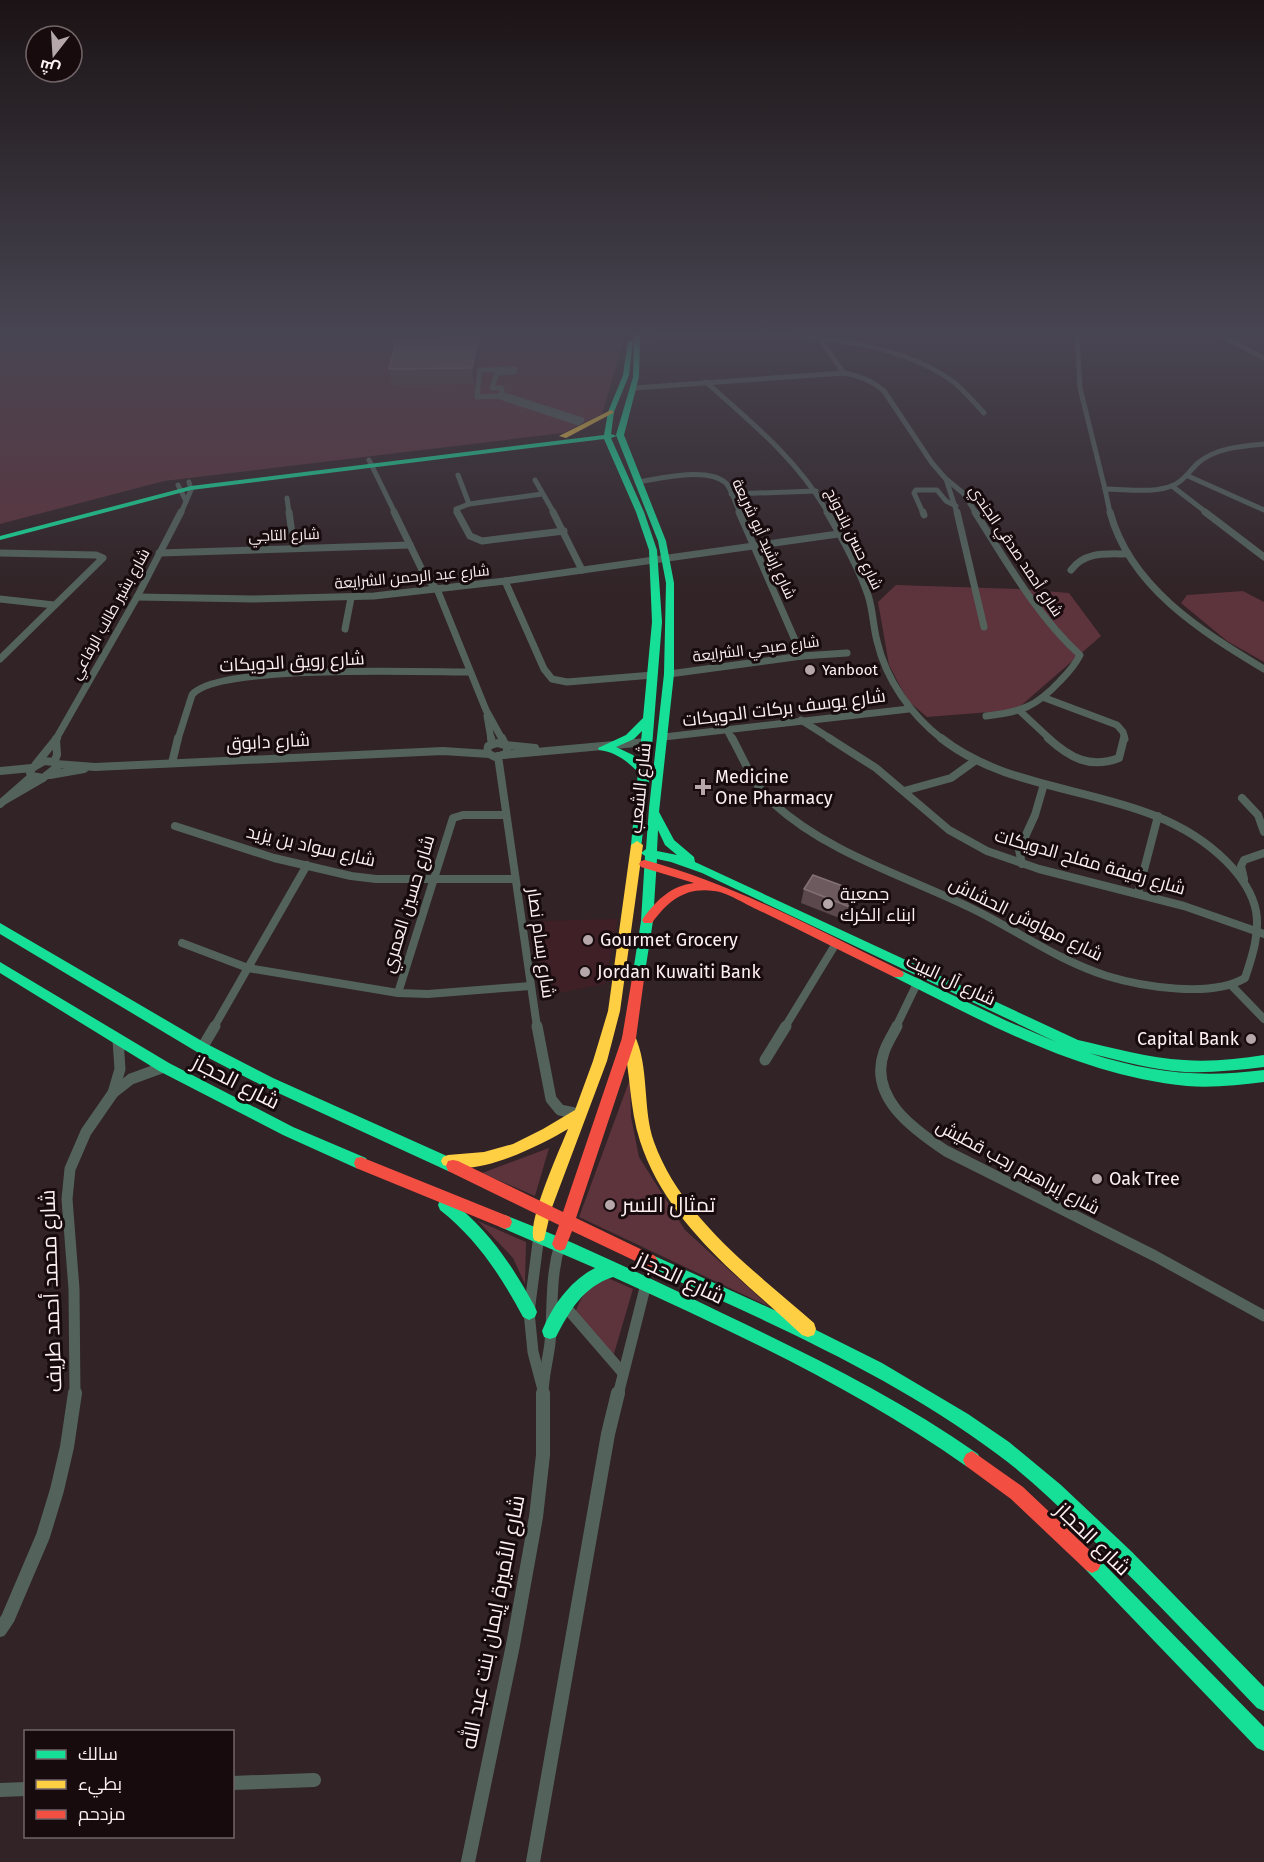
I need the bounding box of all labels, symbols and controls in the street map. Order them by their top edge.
north arrow [24,24,84,84]
text: ش [37,56,62,80]
street label: شارع إرشيد أبو شريعة [726,476,801,603]
street label: شارع أحمد صدقي الجندي [963,481,1067,622]
street label: شارع حسن باندونج [820,485,886,593]
street label: شارع التاجي [248,525,320,548]
street label: شارع بشير طالب الرفاعي [66,545,156,684]
street label: شارع عبد الرحمن الشرايعة [334,561,490,595]
street label: شارع صبحي الشرايعة [692,632,821,669]
street label: شارع رويق الدويكات [219,647,365,678]
place label: Yanboot [822,661,878,679]
marker: Yanboot [803,663,817,677]
street label: شارع يوسف بركات الدويكات [681,685,887,732]
street label: شارع دابوق [226,729,311,756]
street label: شارع الشعب [624,742,657,835]
place label: Medicine One Pharmacy [715,766,833,809]
marker: Medicine One Pharmacy [696,780,710,794]
street label: شارع سواد بن يزيد [244,820,378,872]
street label: شارع رفيفة مفلح الدويكات [992,824,1188,901]
street label: شارع حسين العمري [377,833,442,976]
street label: شارع مهاوش الحشاش [945,872,1106,967]
place label: جمعية ابناء الكرك [840,883,916,926]
street label: شارع بسام نصار [521,885,560,1000]
marker: جمعية ابناء الكرك [821,897,835,911]
place label: Gourmet Grocery [600,929,738,951]
marker: Gourmet Grocery [581,933,595,947]
street label: شارع آل البيت [902,950,999,1011]
place label: Jordan Kuwaiti Bank [597,961,761,983]
marker: Jordan Kuwaiti Bank [578,965,592,979]
place label: Capital Bank [1137,1028,1240,1050]
marker: Capital Bank [1244,1032,1258,1046]
street label: شارع الحجاز [187,1048,284,1116]
street label: شارع إبراهيم رجب قطيش [932,1115,1104,1220]
place label: Oak Tree [1109,1168,1180,1190]
marker: Oak Tree [1090,1172,1104,1186]
street label: شارع محمد أحمد طريف [34,1189,69,1393]
place label: تمثال النسر [621,1192,716,1218]
marker: تمثال النسر [603,1198,617,1212]
street label: شارع الحجاز [630,1246,728,1311]
street label: شارع الأميرة إيمان بنت عبد الله [455,1493,531,1751]
street label: شارع الحجاز [1048,1496,1136,1582]
legend [24,1730,234,1838]
text: سالك [78,1743,118,1765]
text: بطيء [78,1773,122,1798]
text: مزدحم [78,1803,126,1826]

